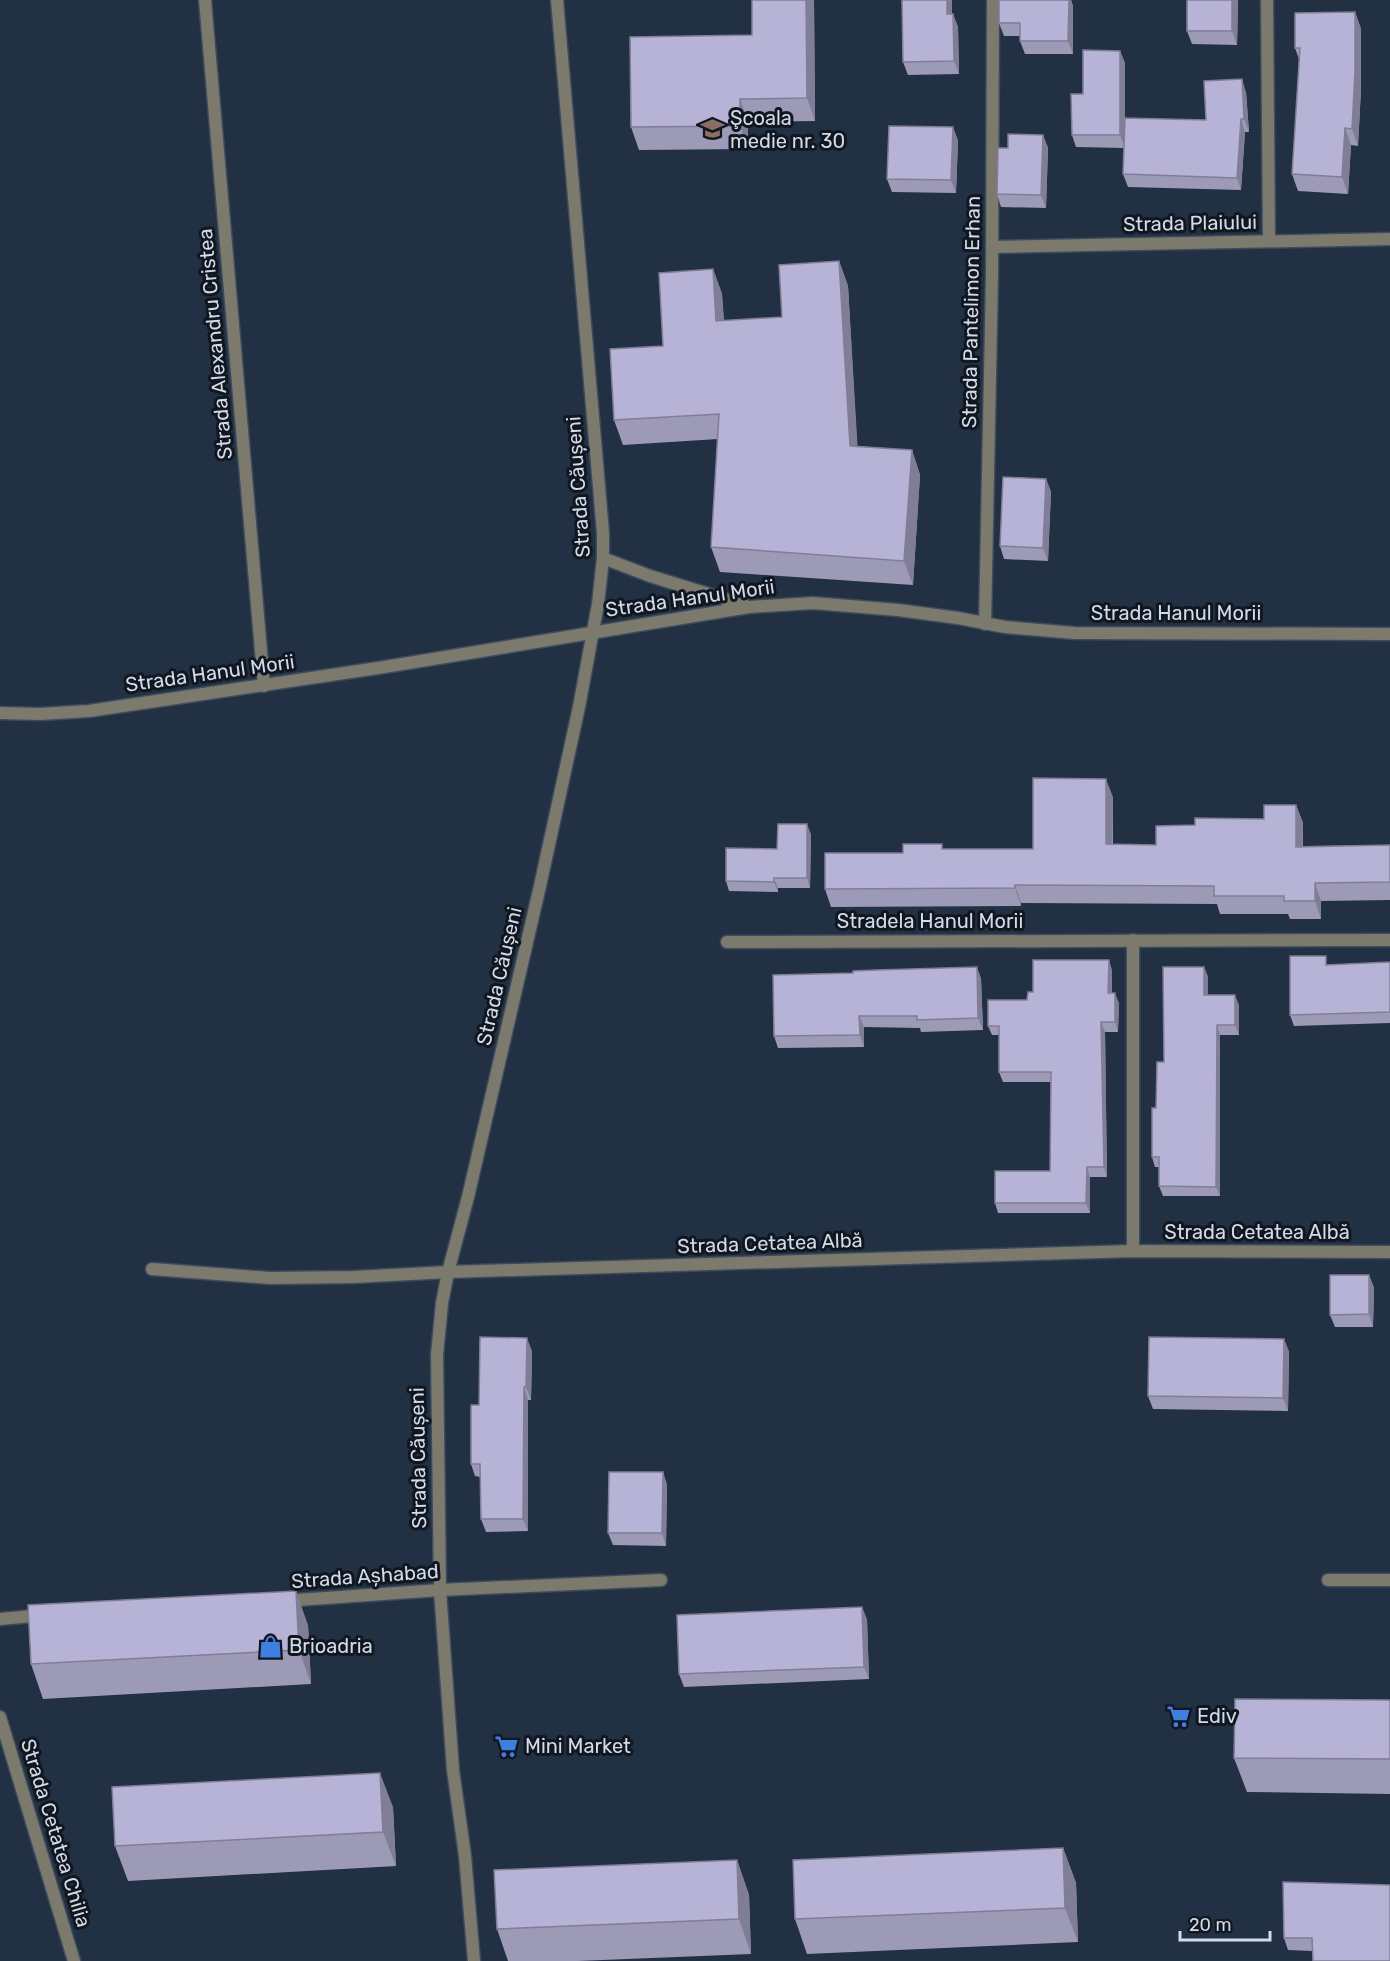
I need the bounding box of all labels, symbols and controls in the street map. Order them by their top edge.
place label: Şcoala medie nr. 30 [730,106,845,153]
school or university icon: Şcoala medie nr. 30 [699,116,725,142]
street label: Strada Pantelimon Erhan [957,196,985,428]
street label: Strada Plaiului [1123,210,1257,236]
street label: Strada Alexandru Cristea [193,228,237,460]
street label: Strada Căușeni [561,416,595,558]
street label: Strada Hanul Morii [604,574,776,622]
street label: Strada Hanul Morii [1091,601,1261,625]
street label: Strada Hanul Morii [124,649,296,697]
street label: Strada Căușeni [471,904,527,1048]
street label: Stradela Hanul Morii [837,909,1023,933]
street label: Strada Cetatea Albă [1164,1220,1350,1244]
street label: Strada Cetatea Albă [677,1228,863,1258]
street label: Strada Căușeni [405,1387,431,1529]
street label: Strada Așhabad [290,1559,440,1593]
shop icon: Brioadria [258,1633,284,1659]
place label: Brioadria [289,1634,373,1658]
supermarket icon: Ediv [1166,1703,1192,1729]
place label: Ediv [1197,1704,1237,1728]
supermarket icon: Mini Market [494,1733,520,1759]
place label: Mini Market [525,1734,631,1758]
street label: Strada Cetatea Chilia [16,1736,96,1930]
scale bar [1180,1904,1270,1942]
text: 20 m [1189,1914,1231,1936]

